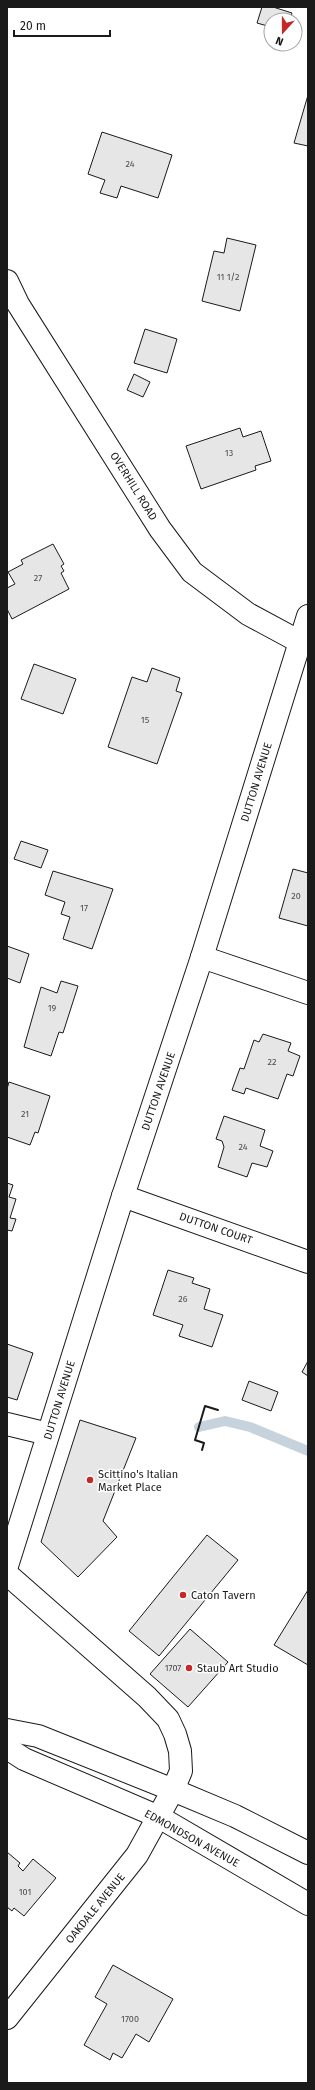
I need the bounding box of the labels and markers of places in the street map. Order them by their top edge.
place label: Scittino's Italian Market Place [98,1468,178,1494]
marker: Scittino's Italian Market Place [85,1475,95,1485]
place label: Caton Tavern [191,1589,256,1602]
marker: Caton Tavern [178,1590,188,1600]
place label: Staub Art Studio [197,1662,279,1675]
marker: Staub Art Studio [184,1663,194,1673]

